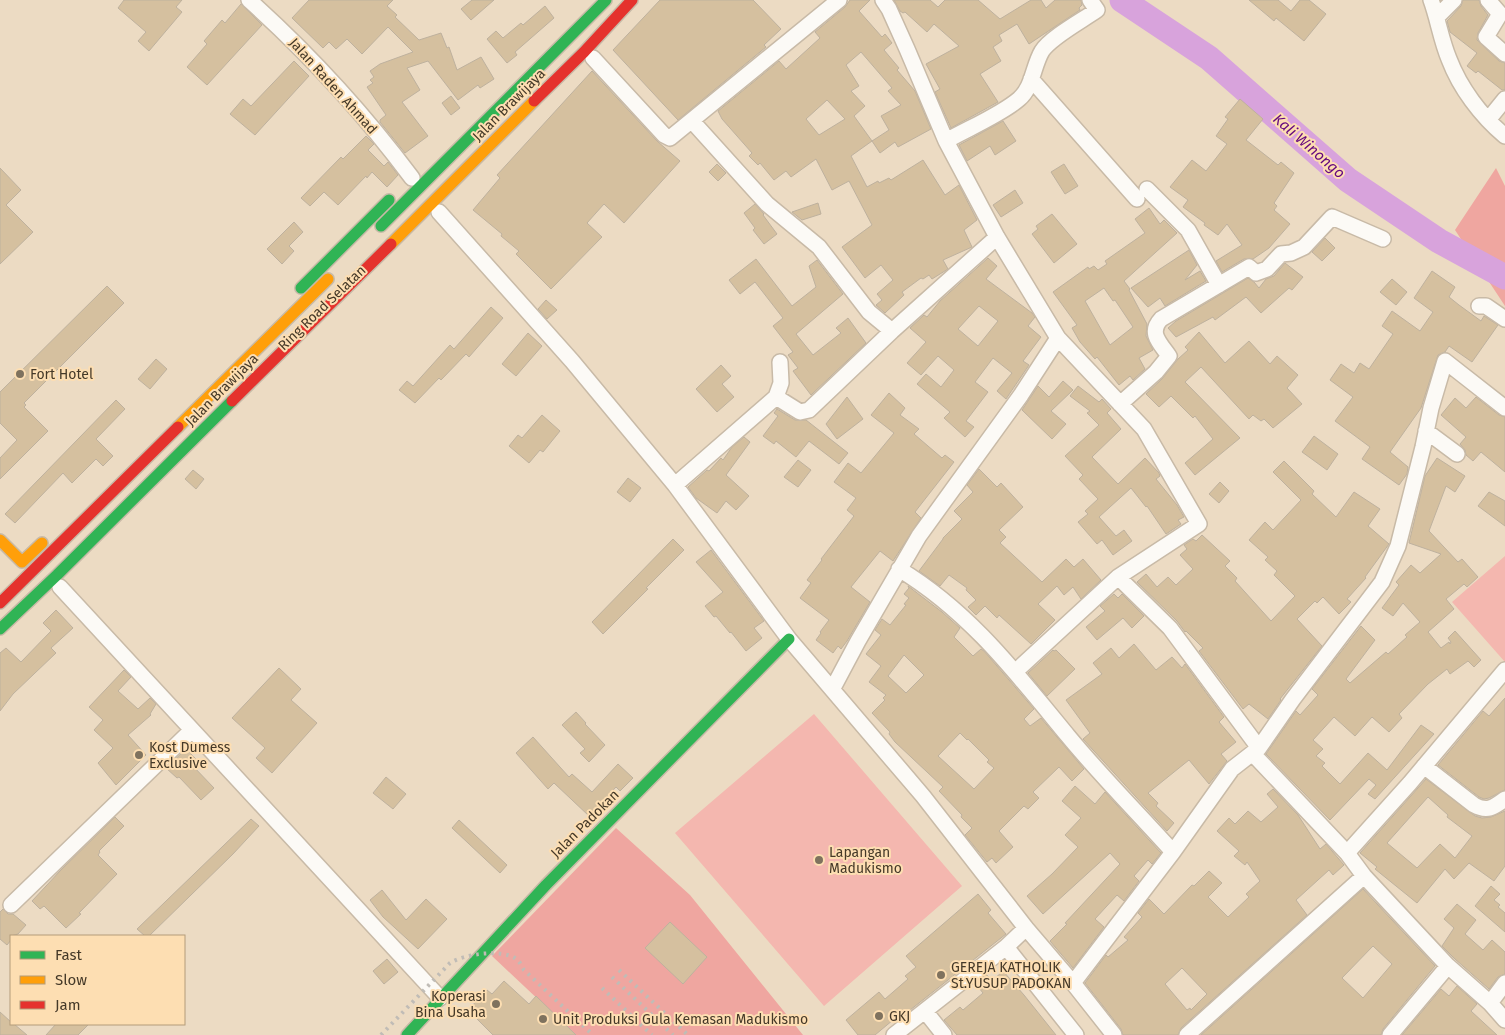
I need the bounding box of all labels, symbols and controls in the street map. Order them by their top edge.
street label: Jalan Raden Ahmad [285,34,381,138]
street label: Jalan Brawijaya [469,65,549,145]
water label: Kali Winongo [1269,110,1349,182]
street label: Ring Road Selatan [275,262,369,354]
street label: Jalan Brawijaya [182,350,262,430]
place label: Fort Hotel [30,366,93,383]
marker: Fort Hotel [14,368,26,380]
place label: Kost Dumess Exclusive [149,739,231,772]
marker: Kost Dumess Exclusive [133,749,145,761]
street label: Jalan Padokan [547,786,623,862]
place label: Lapangan Madukismo [829,844,902,877]
marker: Lapangan Madukismo [813,854,825,866]
legend [10,935,185,1025]
text: Fast [55,946,82,964]
place label: GEREJA KATHOLIK St.YUSUP PADOKAN [951,959,1071,992]
marker: GEREJA KATHOLIK St.YUSUP PADOKAN [935,969,947,981]
text: Slow [55,971,87,989]
place label: Koperasi Bina Usaha [415,988,486,1021]
text: Jam [55,996,81,1014]
marker: Koperasi Bina Usaha [490,998,502,1010]
place label: GKJ [889,1008,910,1025]
marker: GKJ [873,1010,885,1022]
place label: Unit Produksi Gula Kemasan Madukismo [553,1011,808,1028]
marker: Unit Produksi Gula Kemasan Madukismo [537,1013,549,1025]

